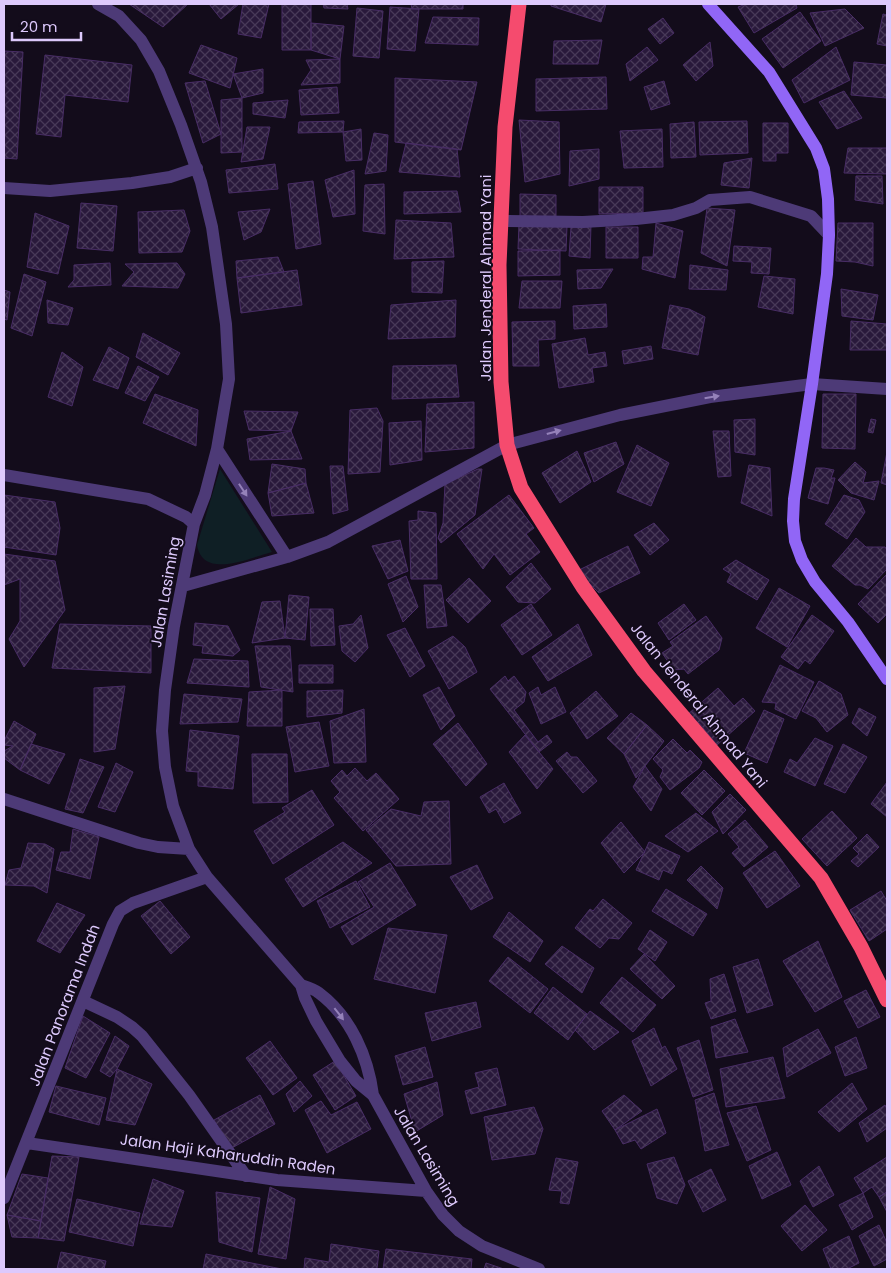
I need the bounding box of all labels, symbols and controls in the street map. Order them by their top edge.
scale bar [12,10,81,42]
text: 20 m [20,16,58,37]
street label: Jalan Jenderal Ahmad Yani [475,175,496,381]
one-way arrow [705,392,721,400]
one-way arrow [547,428,562,436]
one-way arrow [239,484,248,497]
street label: Jalan Lasiming [145,535,185,649]
street label: Jalan Jenderal Ahmad Yani [626,618,772,792]
street label: Jalan Panorama Indah [23,921,105,1089]
one-way arrow [334,1007,344,1021]
street label: Jalan Lasiming [389,1102,465,1210]
street label: Jalan Haji Kaharuddin Raden [119,1128,337,1180]

